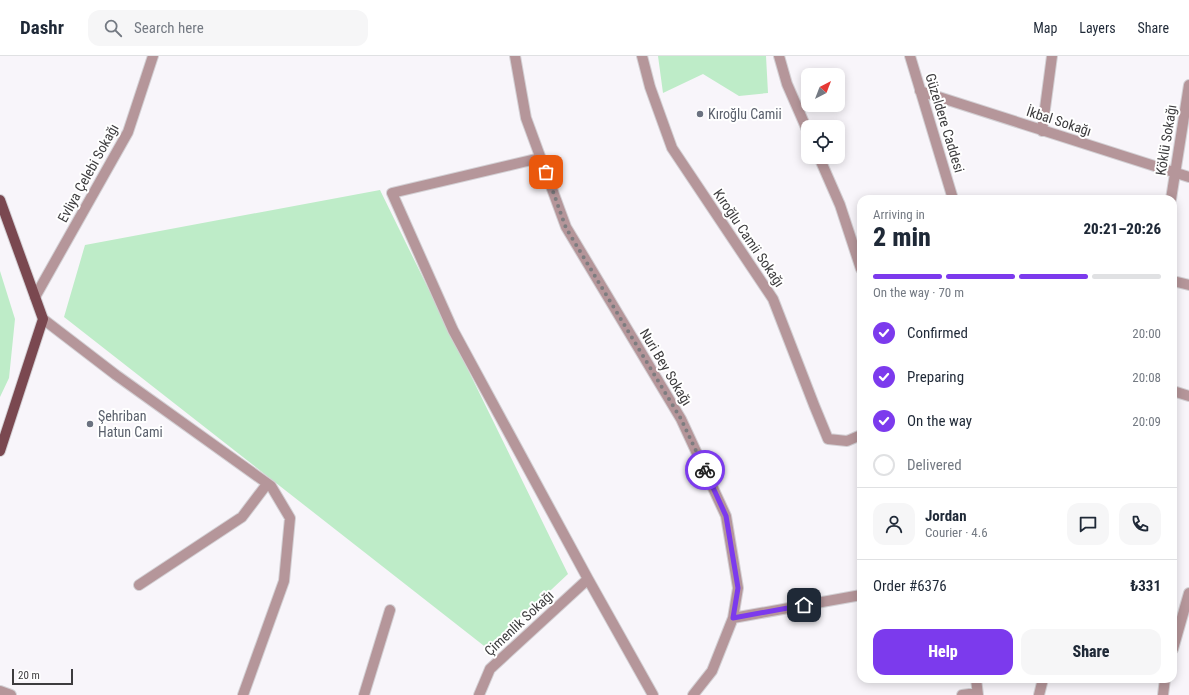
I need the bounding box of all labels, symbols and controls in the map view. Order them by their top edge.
search box [88,10,368,46]
text: Dashr [20,16,64,39]
icon: search [102,17,124,39]
text: Search here [134,19,204,37]
text: Map [1033,20,1057,36]
text: Layers [1079,20,1116,36]
text: Share [1138,20,1169,36]
north arrow [801,68,845,112]
map controls [801,68,845,164]
street label: Güzeldere Caddesi [922,71,968,175]
street label: İkbal Sokağı [1024,103,1094,139]
street label: Köklü Sokağı [1153,103,1179,177]
place label: Kıroğlu Camii [708,106,782,122]
marker: Kıroğlu Camii [695,109,705,119]
button: locate [801,120,845,164]
street label: Evliya Çelebi Sokağı [54,121,122,225]
pin [529,155,563,189]
icon: bag [535,161,557,183]
street label: Kıroğlu Camii Sokağı [710,186,788,290]
text: Arriving in [873,207,925,222]
text: 20:21–20:26 [1083,220,1161,238]
text: 2 min [873,222,931,252]
text: On the way · 70 m [873,285,964,300]
icon: check [873,322,895,344]
text: Confirmed [907,324,968,342]
street label: Nuri Bey Sokağı [637,326,695,408]
text: 20:00 [1132,326,1161,341]
icon: check [873,366,895,388]
text: Preparing [907,368,964,386]
text: 20:08 [1132,370,1161,385]
place label: Şehriban Hatun Cami [98,408,163,440]
icon: check [873,410,895,432]
text: On the way [907,412,972,430]
text: 20:09 [1132,414,1161,429]
marker: Şehriban Hatun Cami [85,419,95,429]
courier [685,450,725,490]
text: Delivered [907,456,962,474]
icon: bike [694,459,716,481]
button: person [873,503,915,545]
button: chat [1067,503,1109,545]
button: phone [1119,503,1161,545]
text: Jordan [925,507,967,525]
text: Courier · 4.6 [925,525,988,540]
text: Order #6376 [873,577,947,595]
text: ₺331 [1130,577,1161,595]
street label: Çimenlik Sokağı [481,587,557,659]
pin [787,588,821,622]
icon: home [793,594,815,616]
button: Help [873,629,1013,675]
button: Share [1021,629,1161,675]
scale bar [12,667,73,686]
text: 20 m [18,669,40,682]

